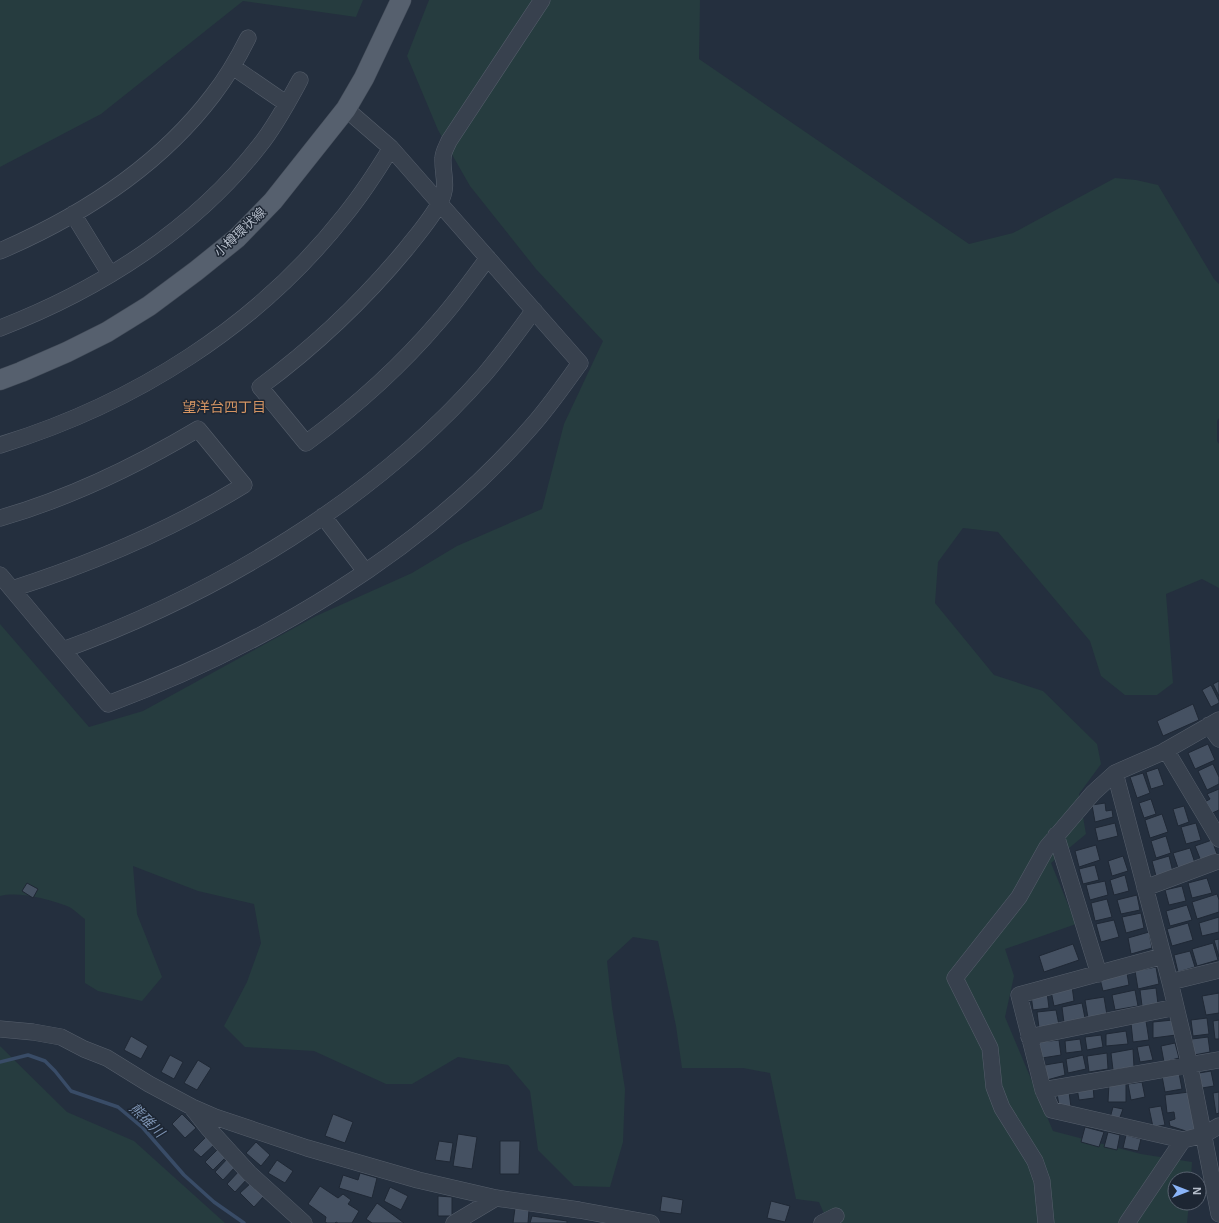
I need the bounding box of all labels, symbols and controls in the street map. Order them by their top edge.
street label: 小樽環状線 [211,204,269,260]
district label: 望洋台四丁目 [182,399,266,415]
water label: 熊碓川 [126,1100,169,1142]
north arrow [1167,1171,1207,1211]
text: N [1191,1187,1203,1195]

